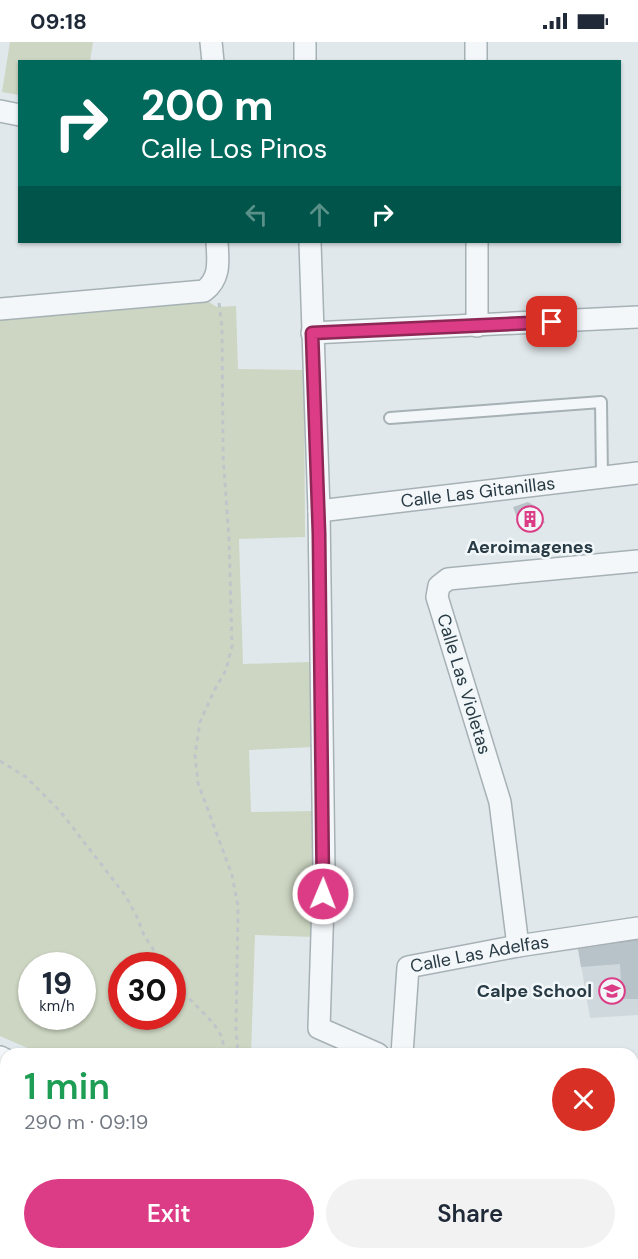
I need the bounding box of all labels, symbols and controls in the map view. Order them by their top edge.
text: 09:18 [30,7,87,36]
text: 200 m [141,78,274,133]
icon: right [42,84,120,162]
text: Calle Los Pinos [141,131,327,166]
icon: left [240,198,273,231]
icon: ahead [303,198,336,231]
icon: right [366,198,399,231]
pin [526,296,577,347]
icon: arrive [535,305,568,338]
street label: Calle Las Gitanillas [399,471,556,513]
building icon: Aeroimagenes [515,504,545,534]
place label: Aeroimagenes [467,535,593,559]
street label: Calle Las Violetas [431,611,497,757]
position arrow [291,862,355,926]
street label: Calle Las Adelfas [408,930,551,978]
speed limit sign: 30 [108,952,186,1030]
text: 19 [42,964,72,1003]
school or university icon: Calpe School [597,976,627,1006]
place label: Calpe School [477,979,592,1003]
text: km/h [39,996,75,1016]
text: 1 min [24,1063,110,1110]
button: close [552,1068,615,1131]
text: 290 m · 09:19 [24,1109,148,1135]
button: Exit [24,1179,314,1248]
button: Share [326,1179,615,1248]

